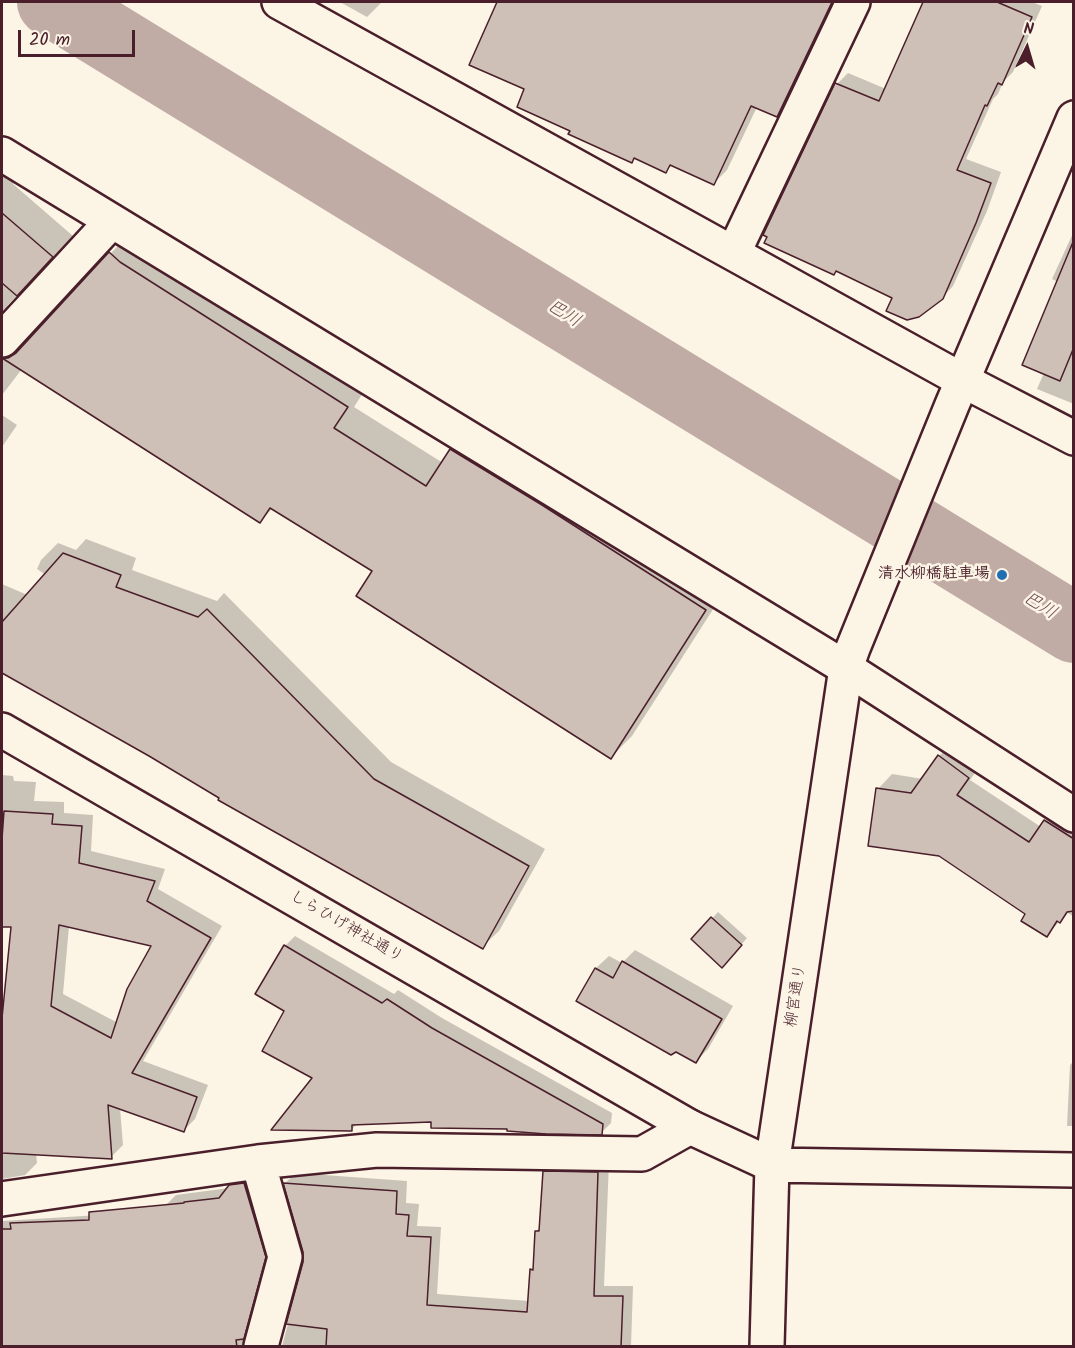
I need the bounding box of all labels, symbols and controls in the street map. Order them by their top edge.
text: N [1022,17,1035,42]
scale bar [21,18,138,56]
north arrow [997,18,1057,78]
text: 20 m [29,26,70,55]
water label: 巴川 [542,296,584,334]
place label: 清水柳橋駐車場 [878,565,990,585]
marker: 清水柳橋駐車場 [995,568,1009,582]
water label: 巴川 [1018,588,1060,626]
street label: しらひげ神社通り [286,888,406,968]
street label: 柳宮通り [783,963,811,1029]

